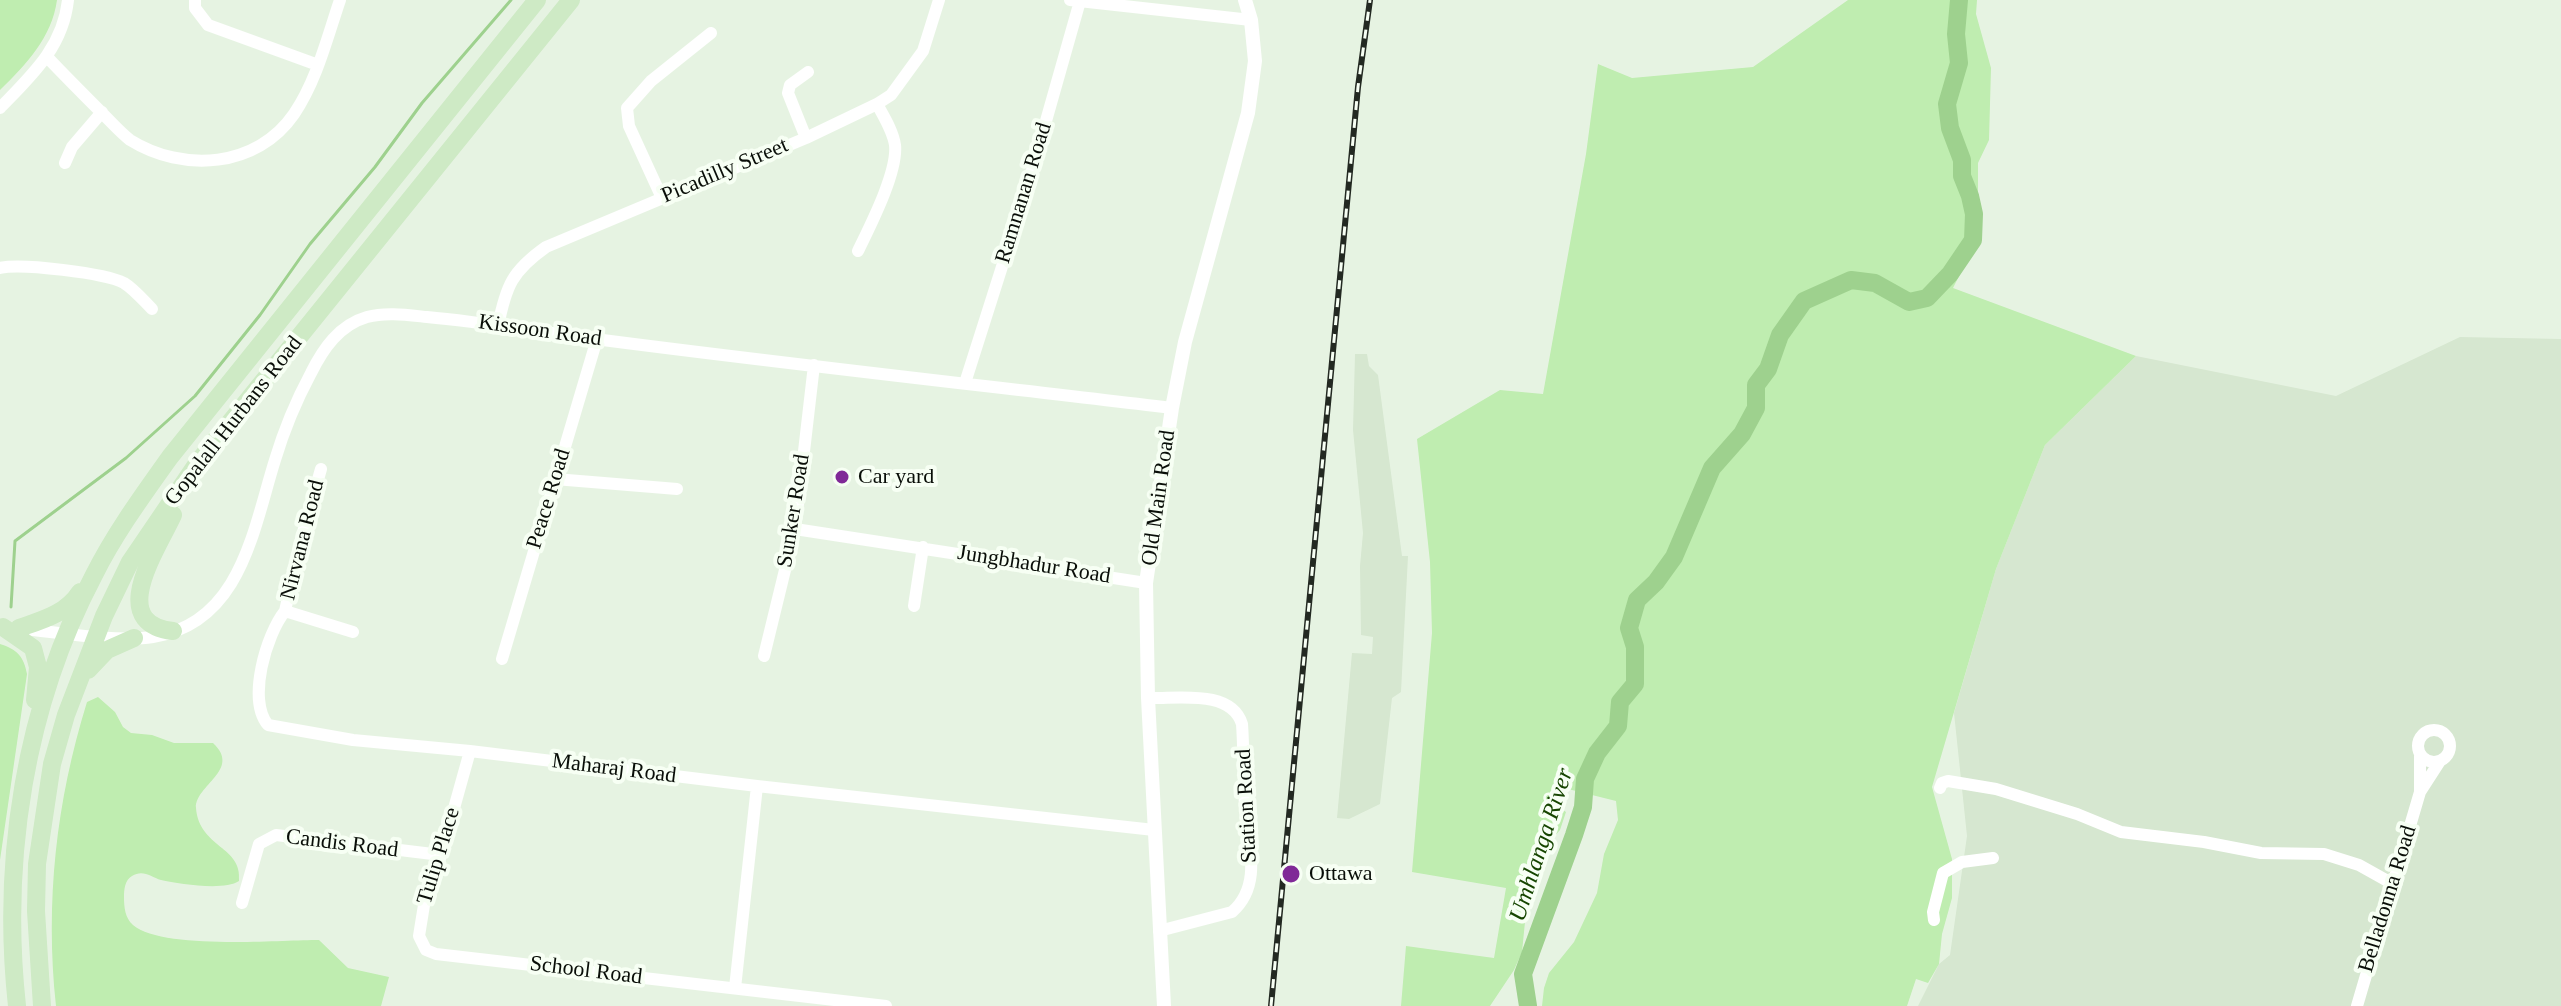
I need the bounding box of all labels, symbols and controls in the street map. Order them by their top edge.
street label: Ramnanan Road [990,119,1058,267]
street label: Picadilly Street [658,132,792,210]
street label: Kissoon Road [477,309,603,353]
street label: Gopalall Hurbans Road [160,331,308,511]
street label: Old Main Road [1136,428,1182,568]
street label: Peace Road [521,446,577,552]
street label: Sunker Road [772,453,816,569]
place label: Car yard [858,464,934,490]
marker: Car yard [833,468,851,486]
street label: Nirvana Road [275,477,331,603]
street label: Jungbhadur Road [956,540,1112,590]
street label: Maharaj Road [550,748,678,790]
street label: Station Road [1231,748,1263,864]
water label: Umhlanga River [1504,765,1580,925]
street label: Tulip Place [412,804,466,908]
street label: Belladonna Road [2353,822,2423,976]
street label: Candis Road [284,824,400,864]
place label: Ottawa [1309,861,1373,887]
marker: Ottawa [1280,863,1302,885]
street label: School Road [528,951,644,991]

